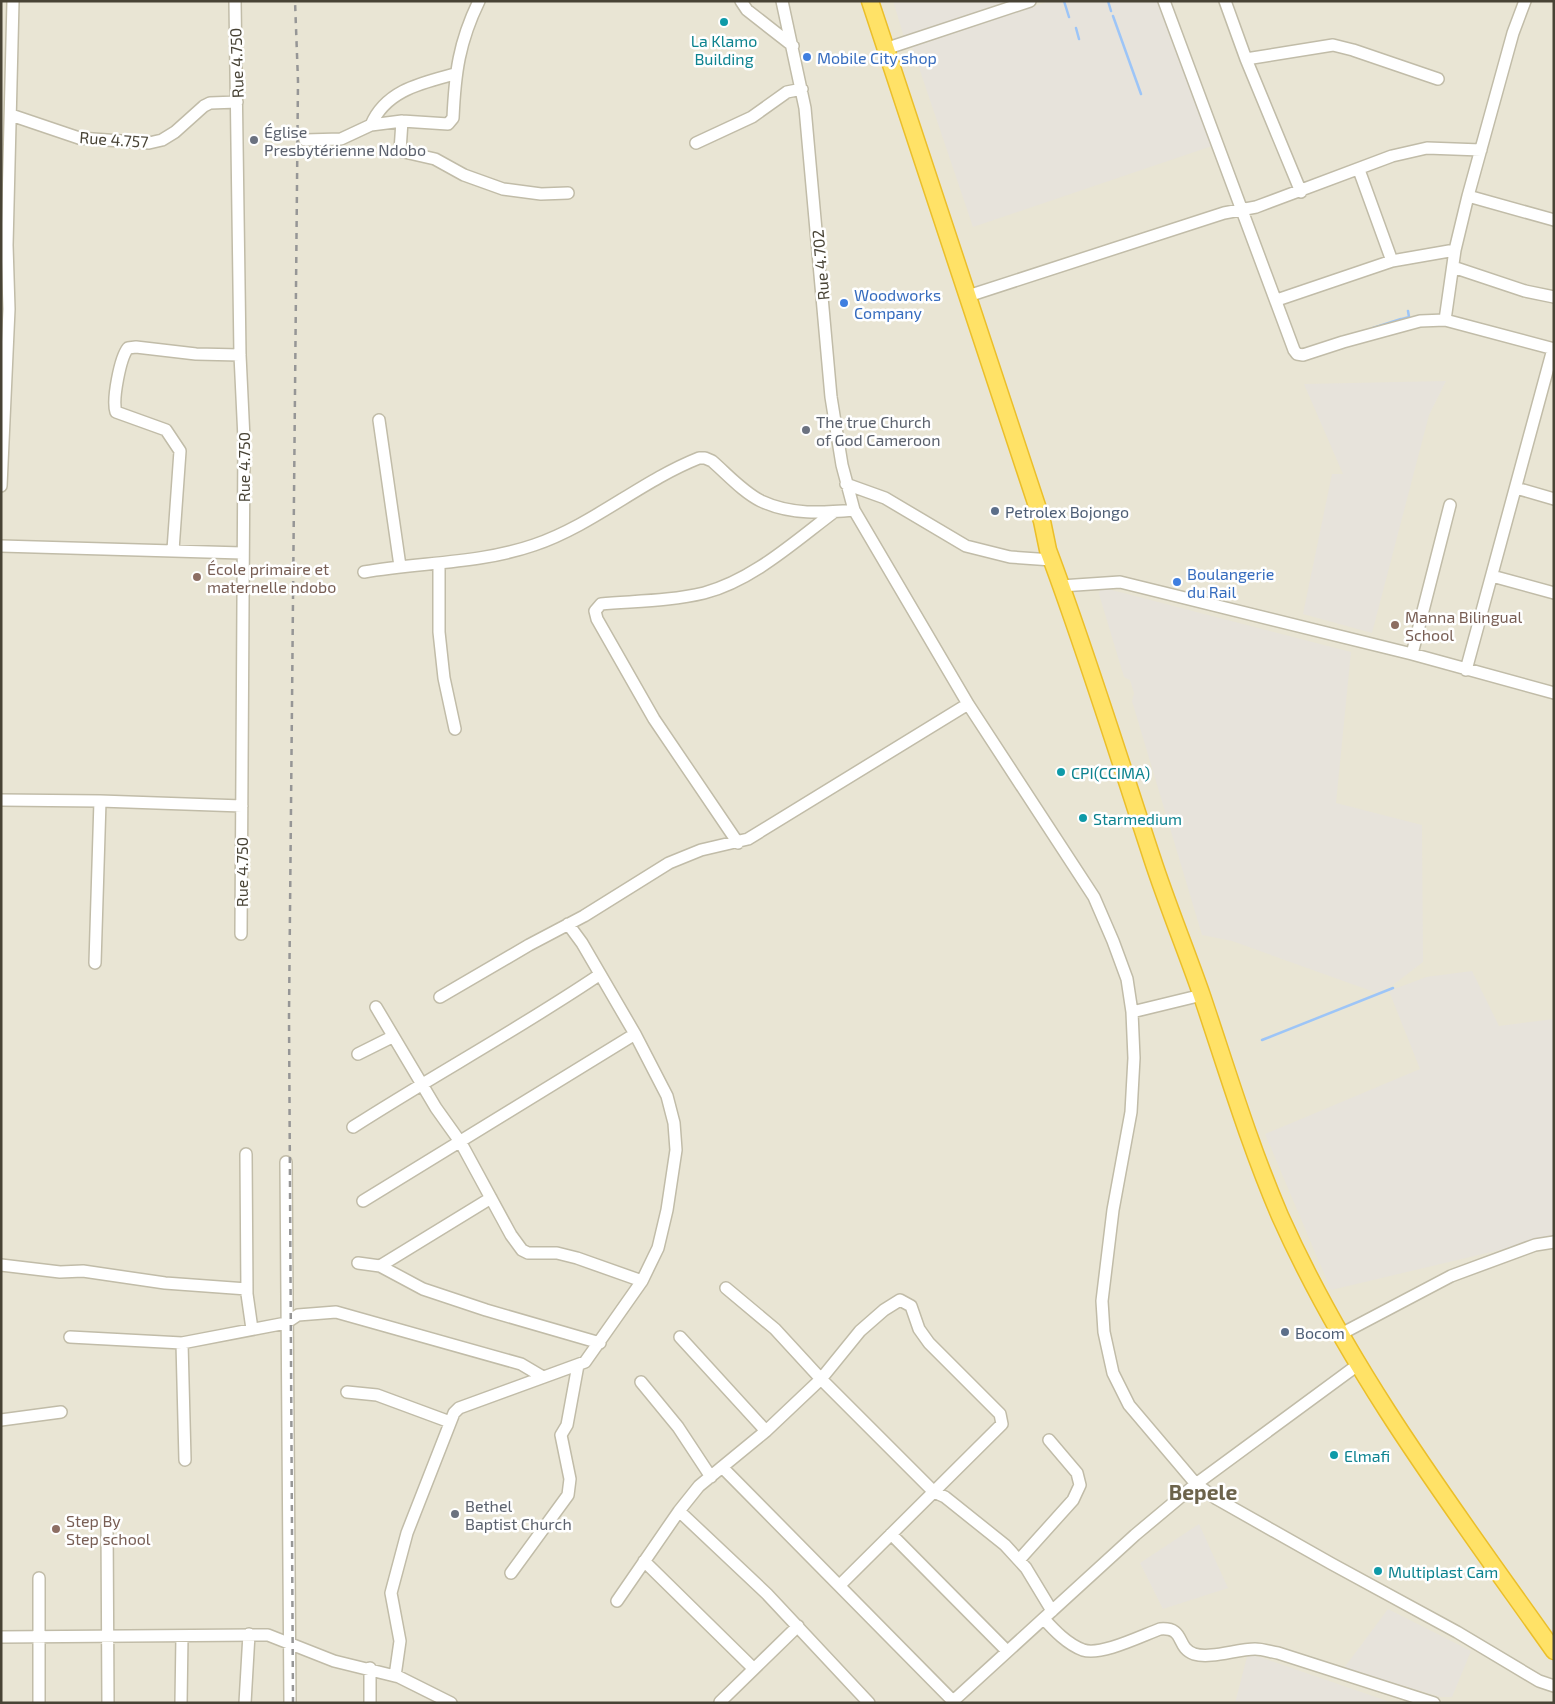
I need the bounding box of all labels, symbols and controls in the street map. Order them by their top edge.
marker: La Klamo Building [718,16,730,28]
street label: Rue 4.750 [225,27,247,99]
place label: La Klamo Building [691,31,757,68]
place label: Mobile City shop [817,48,937,67]
marker: Mobile City shop [801,51,813,63]
place label: Église Presbytérienne Ndobo [264,122,426,159]
street label: Rue 4.757 [79,127,149,151]
marker: Église Presbytérienne Ndobo [248,134,260,146]
street label: Rue 4.702 [807,229,833,301]
place label: Woodworks Company [854,285,941,322]
marker: Woodworks Company [838,297,850,309]
place label: The true Church of God Cameroon [816,412,940,449]
marker: The true Church of God Cameroon [800,424,812,436]
street label: Rue 4.750 [234,432,253,502]
place label: Petrolex Bojongo [1005,502,1129,522]
marker: Petrolex Bojongo [989,505,1001,517]
place label: École primaire et maternelle ndobo [207,559,336,596]
place label: Boulangerie du Rail [1187,564,1274,601]
marker: École primaire et maternelle ndobo [191,571,203,583]
marker: Boulangerie du Rail [1171,576,1183,588]
place label: Manna Bilingual School [1405,607,1522,644]
marker: Manna Bilingual School [1389,619,1401,631]
place label: CPI(CCIMA) [1071,763,1150,782]
marker: CPI(CCIMA) [1055,766,1067,778]
place label: Starmedium [1093,809,1182,828]
marker: Starmedium [1077,812,1089,824]
street label: Rue 4.750 [232,837,251,907]
place label: Bocom [1295,1323,1345,1342]
marker: Bocom [1279,1326,1291,1338]
place label: Elmafi [1344,1446,1390,1465]
marker: Elmafi [1328,1449,1340,1461]
district label: Bepele [1169,1479,1237,1504]
place label: Bethel Baptist Church [465,1496,572,1533]
marker: Bethel Baptist Church [449,1508,461,1520]
place label: Step By Step school [66,1511,151,1548]
marker: Step By Step school [50,1523,62,1535]
place label: Multiplast Cam [1388,1562,1498,1581]
marker: Multiplast Cam [1372,1565,1384,1577]

